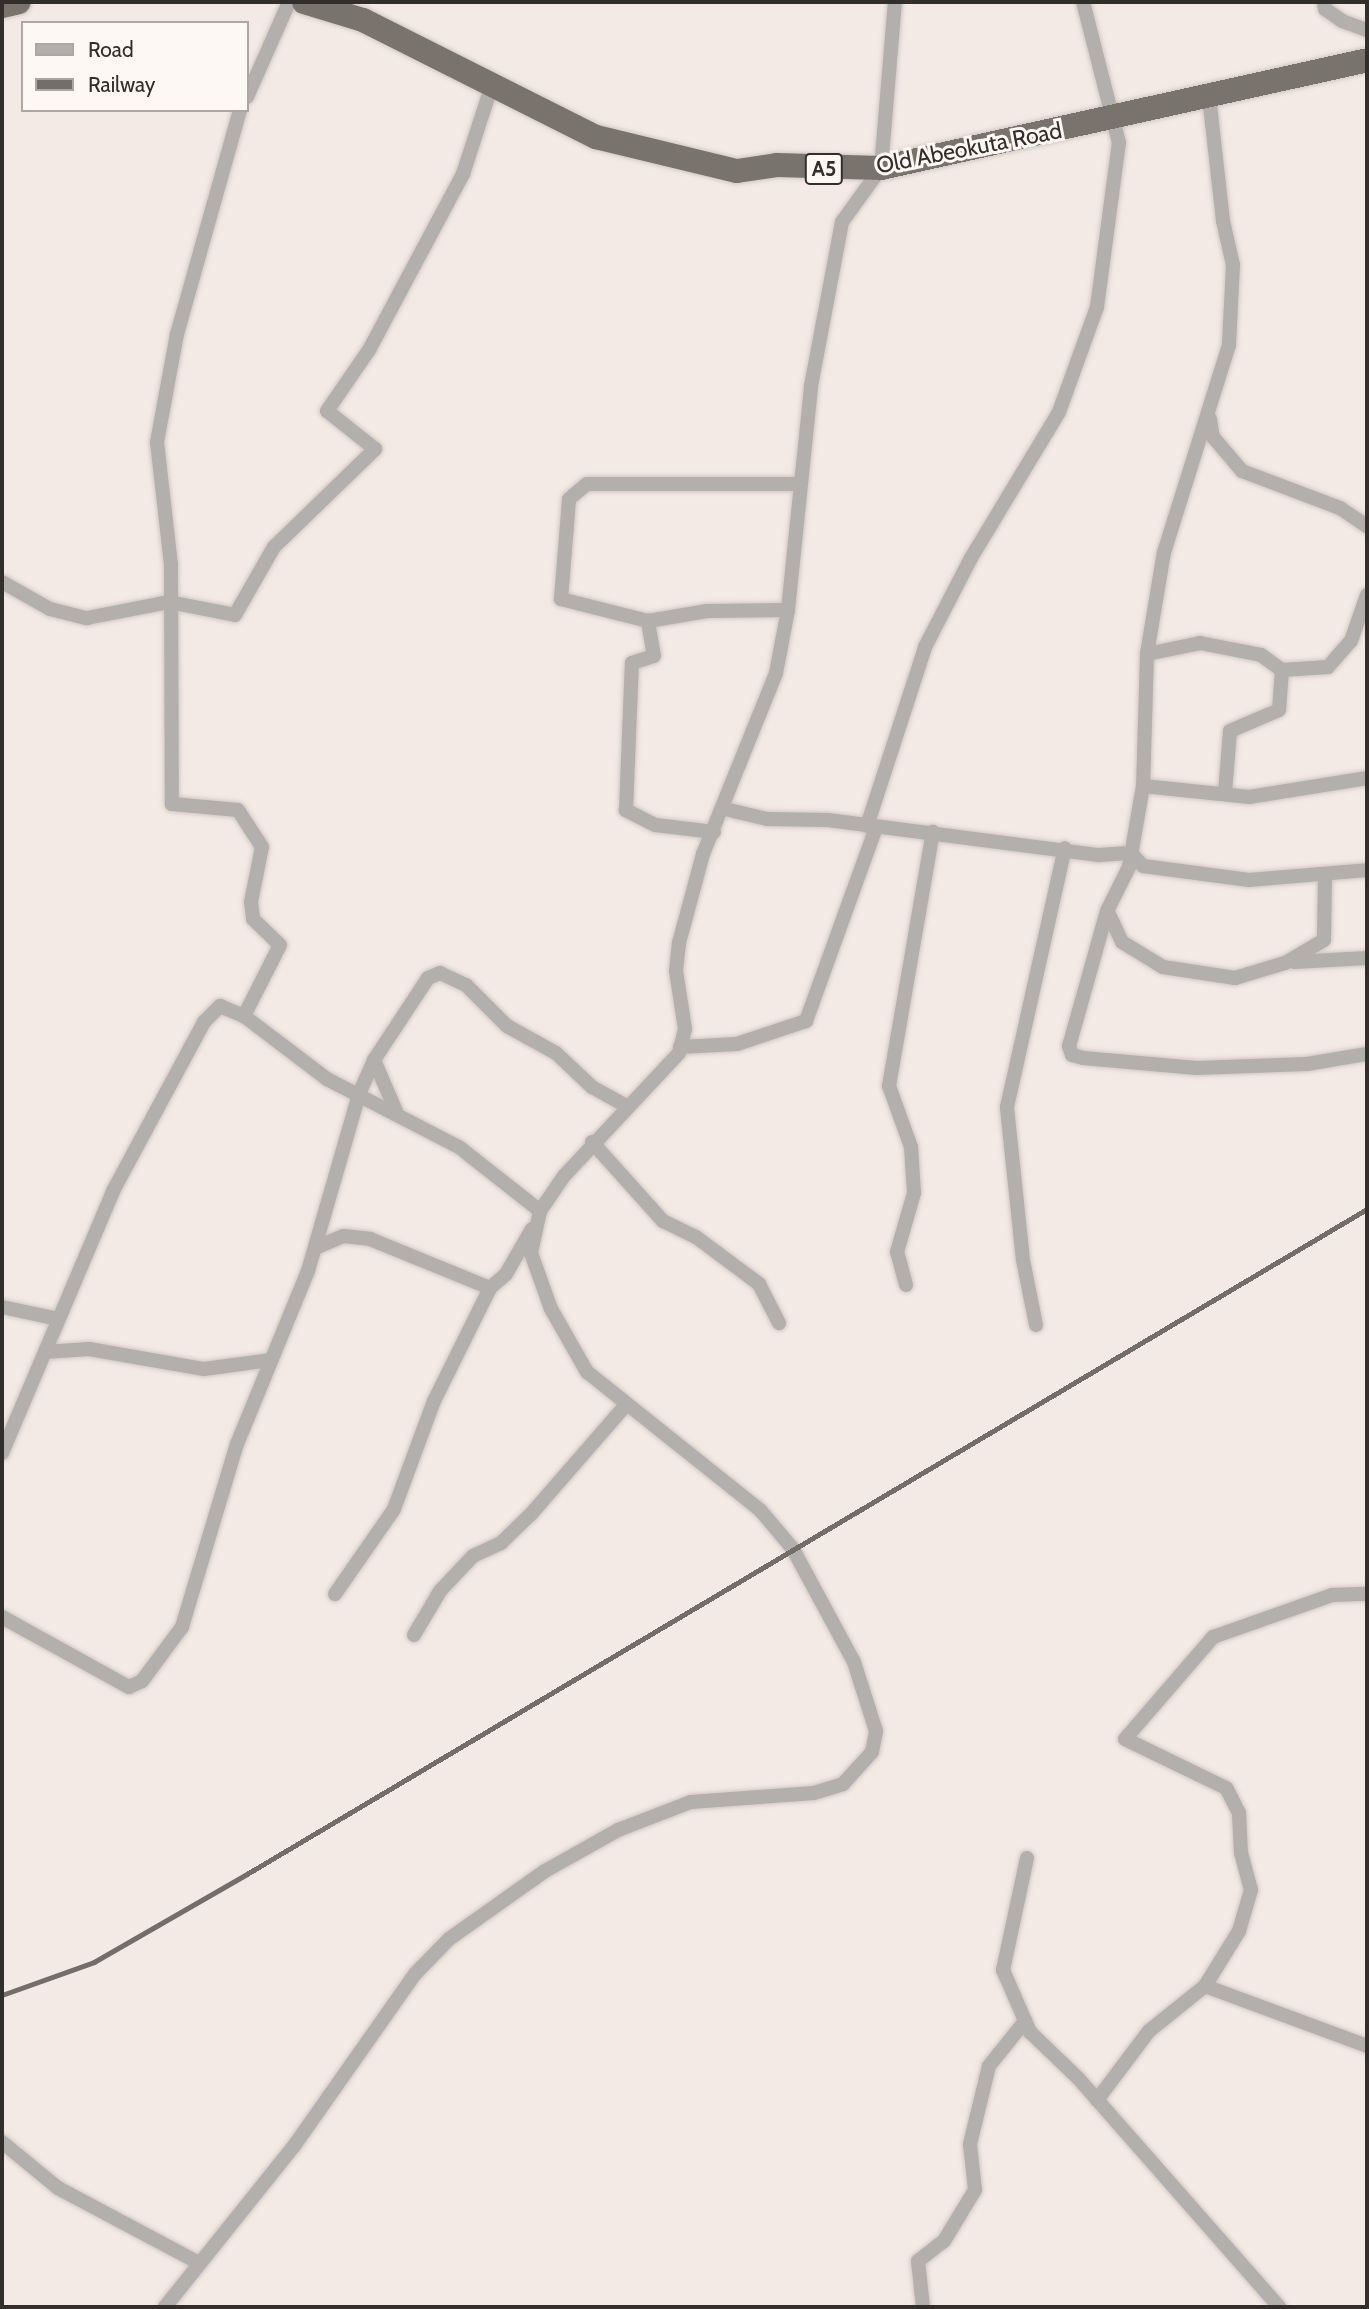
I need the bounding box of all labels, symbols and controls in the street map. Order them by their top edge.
legend [21,21,248,112]
text: Road [88,37,134,62]
text: Railway [88,72,155,97]
street label: Old Abeokuta Road [874,116,1064,180]
road number: A5 [805,152,843,186]

